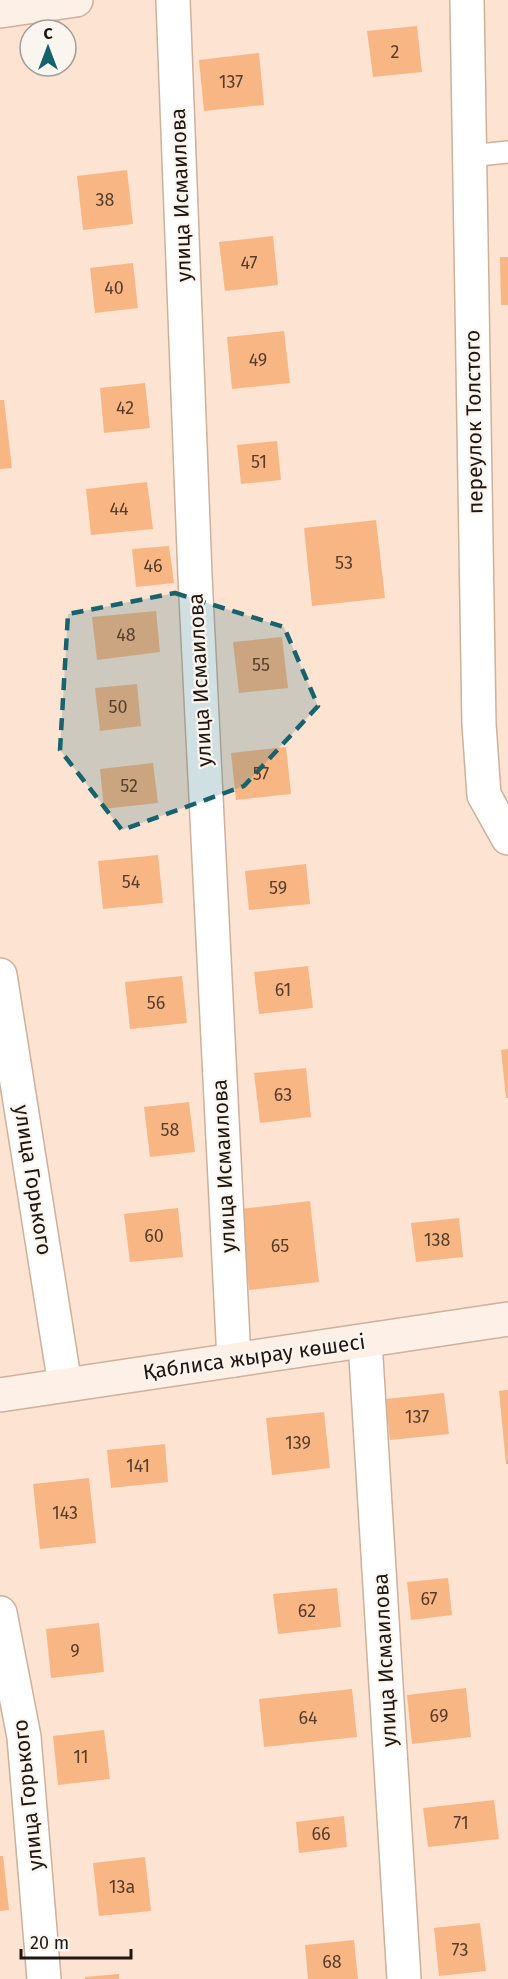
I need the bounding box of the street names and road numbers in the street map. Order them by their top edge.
street label: улица Исмаилова [165,108,197,282]
street label: переулок Толстого [459,330,489,514]
street label: улица Исмаилова [182,592,218,768]
street label: улица Исмаилова [206,1078,242,1254]
street label: улица Горького [8,1103,58,1257]
street label: Қаблиса жырау көшесі [141,1329,367,1385]
street label: улица Исмаилова [367,1572,403,1748]
street label: улица Горького [7,1718,49,1872]

